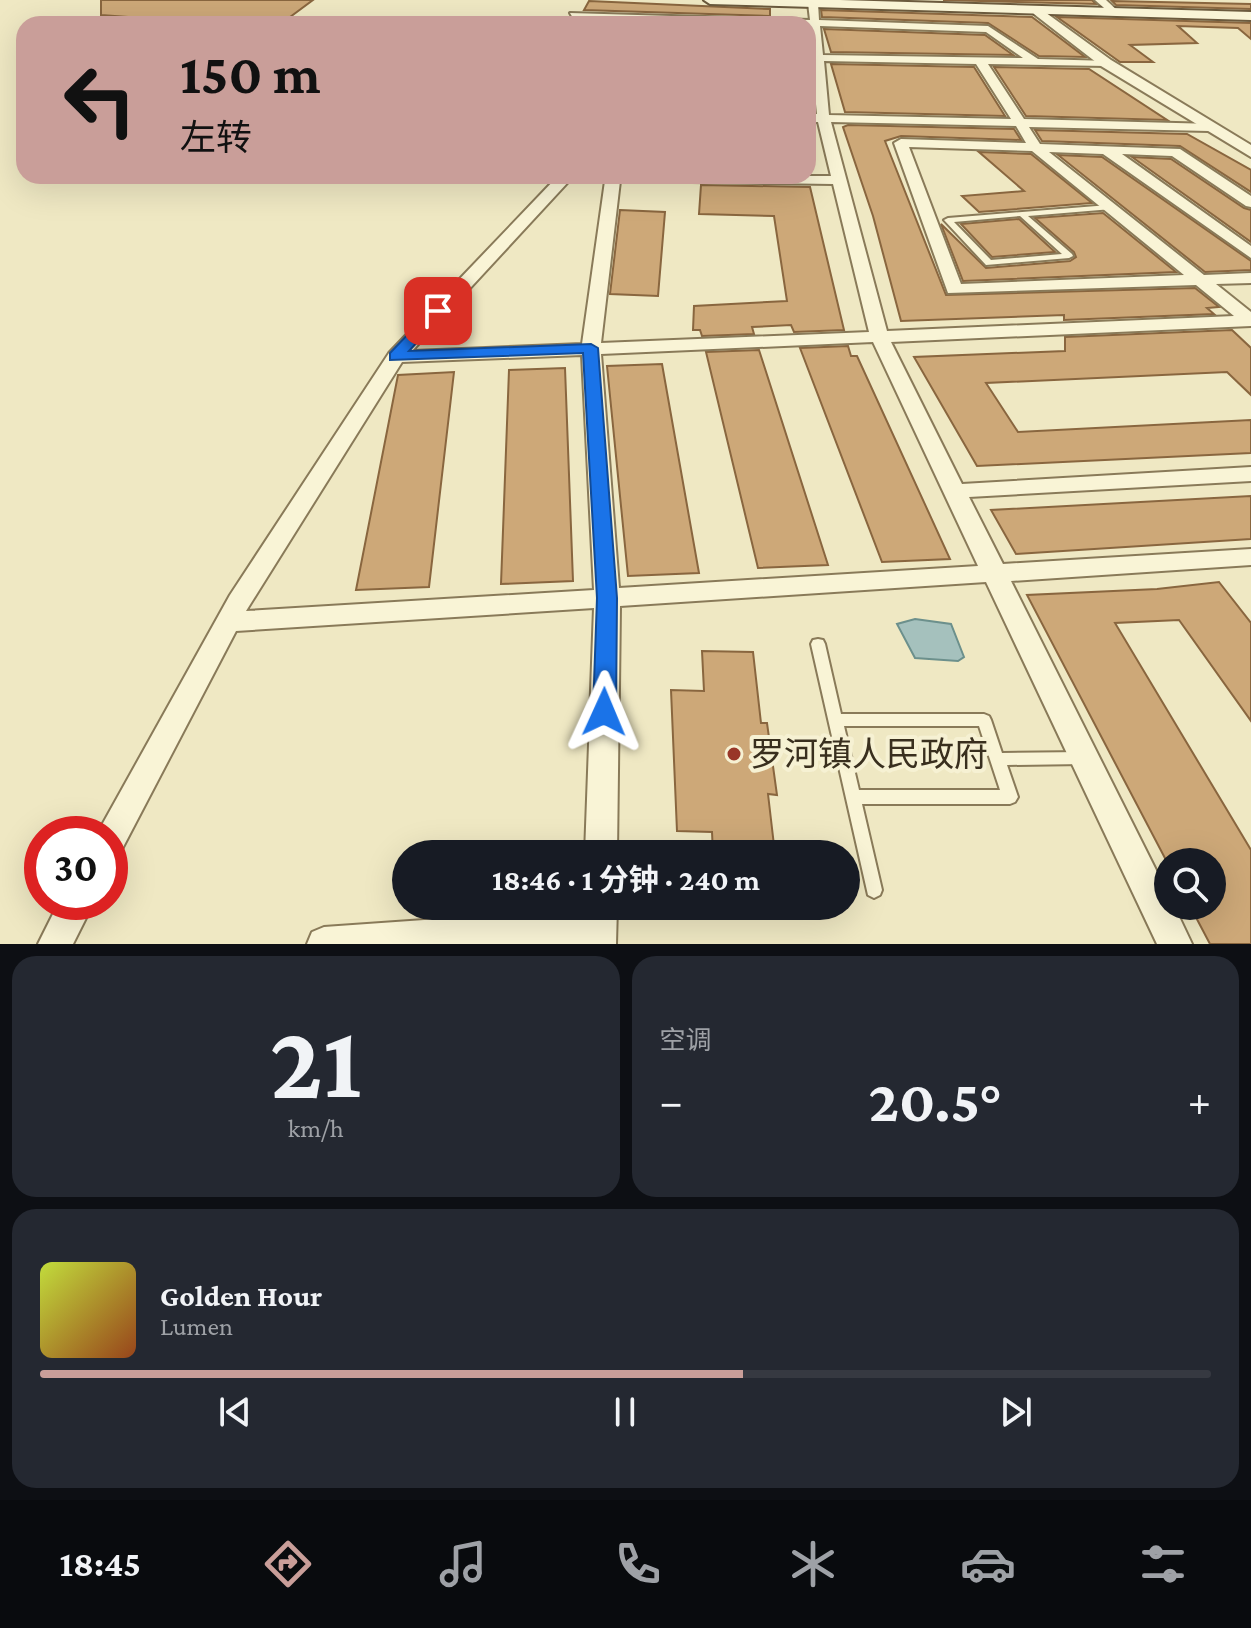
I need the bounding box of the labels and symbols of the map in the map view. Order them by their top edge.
pin [404,277,472,345]
position arrow [562,670,646,754]
place label: 罗河镇人民政府 [750,736,988,773]
marker: 罗河镇人民政府 [725,745,743,763]
speed limit sign: 30 [24,816,128,920]

